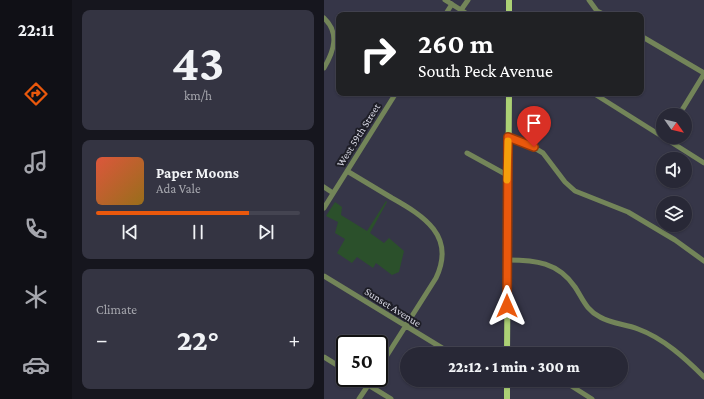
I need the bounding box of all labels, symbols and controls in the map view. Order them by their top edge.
text: 22:11 [18,20,54,40]
icon: right [352,28,404,80]
text: 260 m [418,28,494,59]
text: 43 [172,33,224,91]
text: South Peck Avenue [418,61,553,81]
icon: directions [22,80,50,108]
text: km/h [184,88,212,103]
street label: West 59th Street [334,101,382,169]
pin [517,106,551,147]
north arrow [656,108,692,144]
map controls [656,108,692,232]
icon: arrive [523,112,545,134]
icon: music [22,148,50,176]
button: sound [656,152,692,188]
text: Paper Moons [156,165,239,181]
text: Ada Vale [156,181,201,196]
button: layers [656,196,692,232]
icon: phone [22,215,50,243]
icon: previous [119,221,141,243]
icon: pause [187,221,209,243]
icon: next [255,221,277,243]
icon: climate [22,283,50,311]
street label: Sunset Avenue [363,285,424,329]
position arrow [486,285,528,327]
text: Climate [96,302,137,317]
text: 22° [177,323,219,356]
text: − [96,327,108,352]
text: + [288,327,300,352]
speed limit sign: 50 [336,335,388,387]
icon: car [22,351,50,379]
text: 22:12 · 1 min · 300 m [448,359,580,375]

